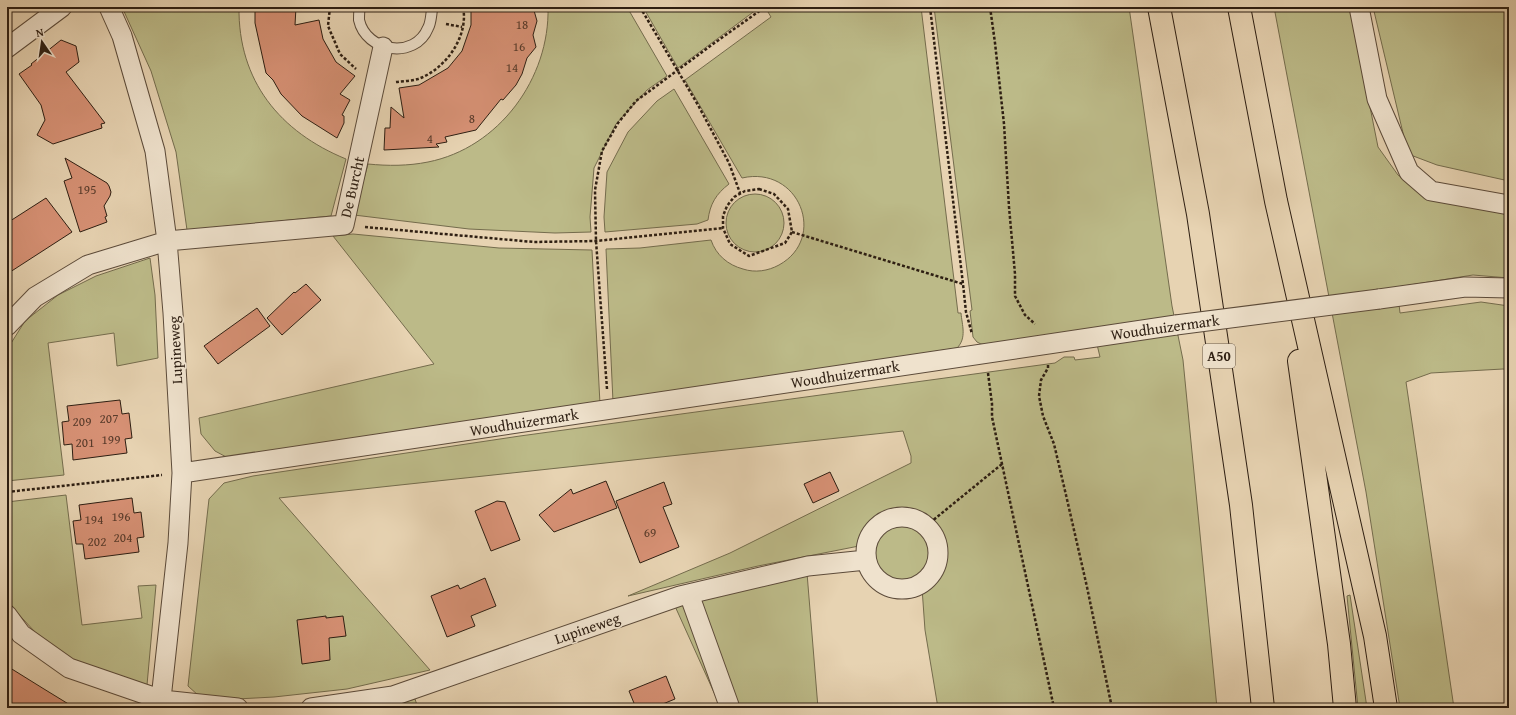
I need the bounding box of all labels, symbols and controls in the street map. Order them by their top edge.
house number: 18 [516,15,528,34]
north arrow [22,22,62,62]
text: N [34,23,46,41]
house number: 16 [513,37,525,56]
house number: 14 [506,58,518,77]
house number: 8 [469,109,475,128]
house number: 4 [427,129,433,148]
street label: De Burcht [335,154,369,220]
house number: 195 [78,180,96,199]
street label: Woudhuizermark [1109,309,1221,345]
street label: Lupineweg [163,315,187,385]
road number: A50 [1203,344,1235,368]
street label: Woudhuizermark [789,355,901,393]
street label: Woudhuizermark [468,403,580,441]
house number: 207 [100,409,118,428]
house number: 209 [73,412,91,431]
house number: 199 [102,430,120,449]
house number: 201 [76,433,94,452]
house number: 196 [112,507,130,526]
house number: 194 [85,510,103,529]
house number: 69 [644,523,656,542]
house number: 204 [114,528,132,547]
house number: 202 [88,532,106,551]
street label: Lupineweg [551,607,623,649]

